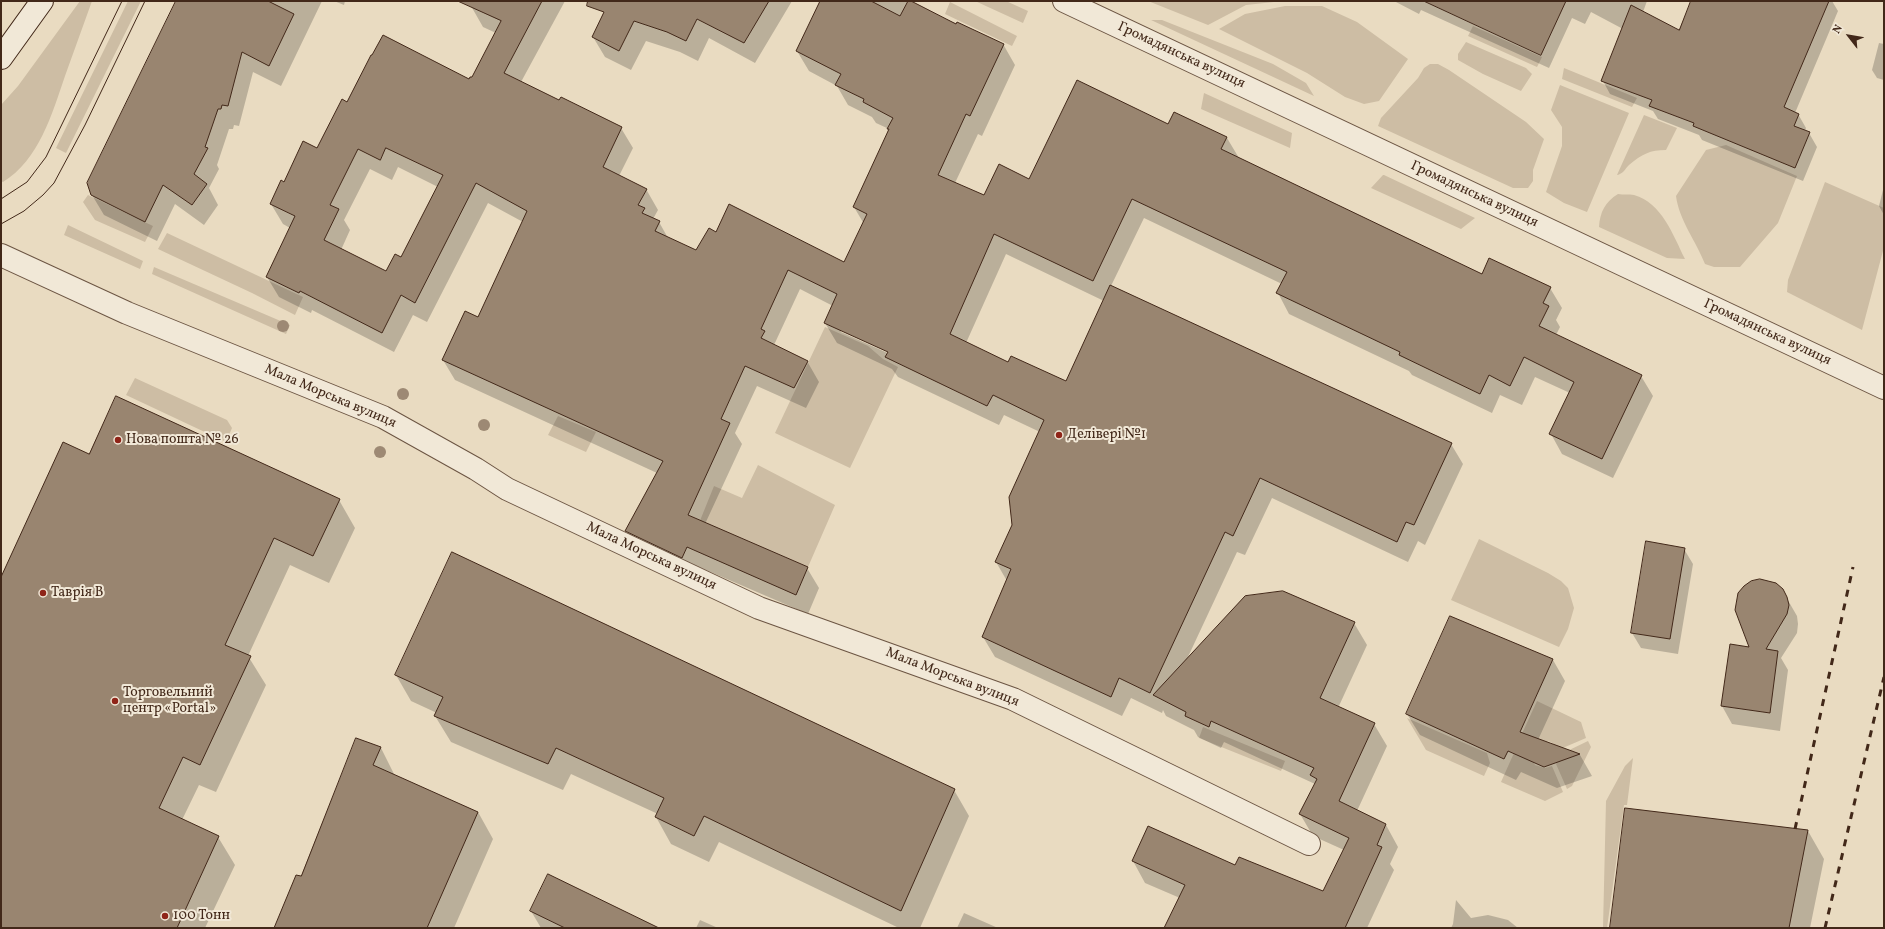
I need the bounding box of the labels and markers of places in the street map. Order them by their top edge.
place label: Делівері №1 [1067,427,1146,443]
marker: Делівері №1 [1054,430,1064,440]
place label: Нова пошта № 26 [126,432,239,448]
marker: Нова пошта № 26 [113,435,123,445]
place label: Таврія В [51,585,103,601]
marker: Таврія В [38,588,48,598]
place label: Торговельний центр «Portal» [123,685,216,718]
marker: Торговельний центр «Portal» [110,696,120,706]
place label: 100 Тонн [173,908,230,924]
marker: 100 Тонн [160,911,170,921]

